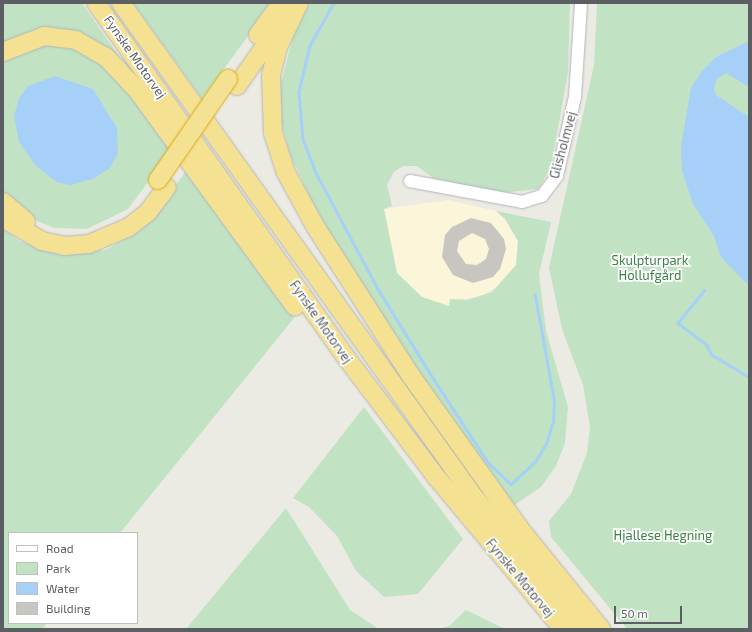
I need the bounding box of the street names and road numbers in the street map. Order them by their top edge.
street label: Fynske Motorvej [101,13,169,101]
street label: Glisholmvej [547,110,579,180]
street label: Fynske Motorvej [287,278,355,366]
street label: Fynske Motorvej [483,536,557,620]

